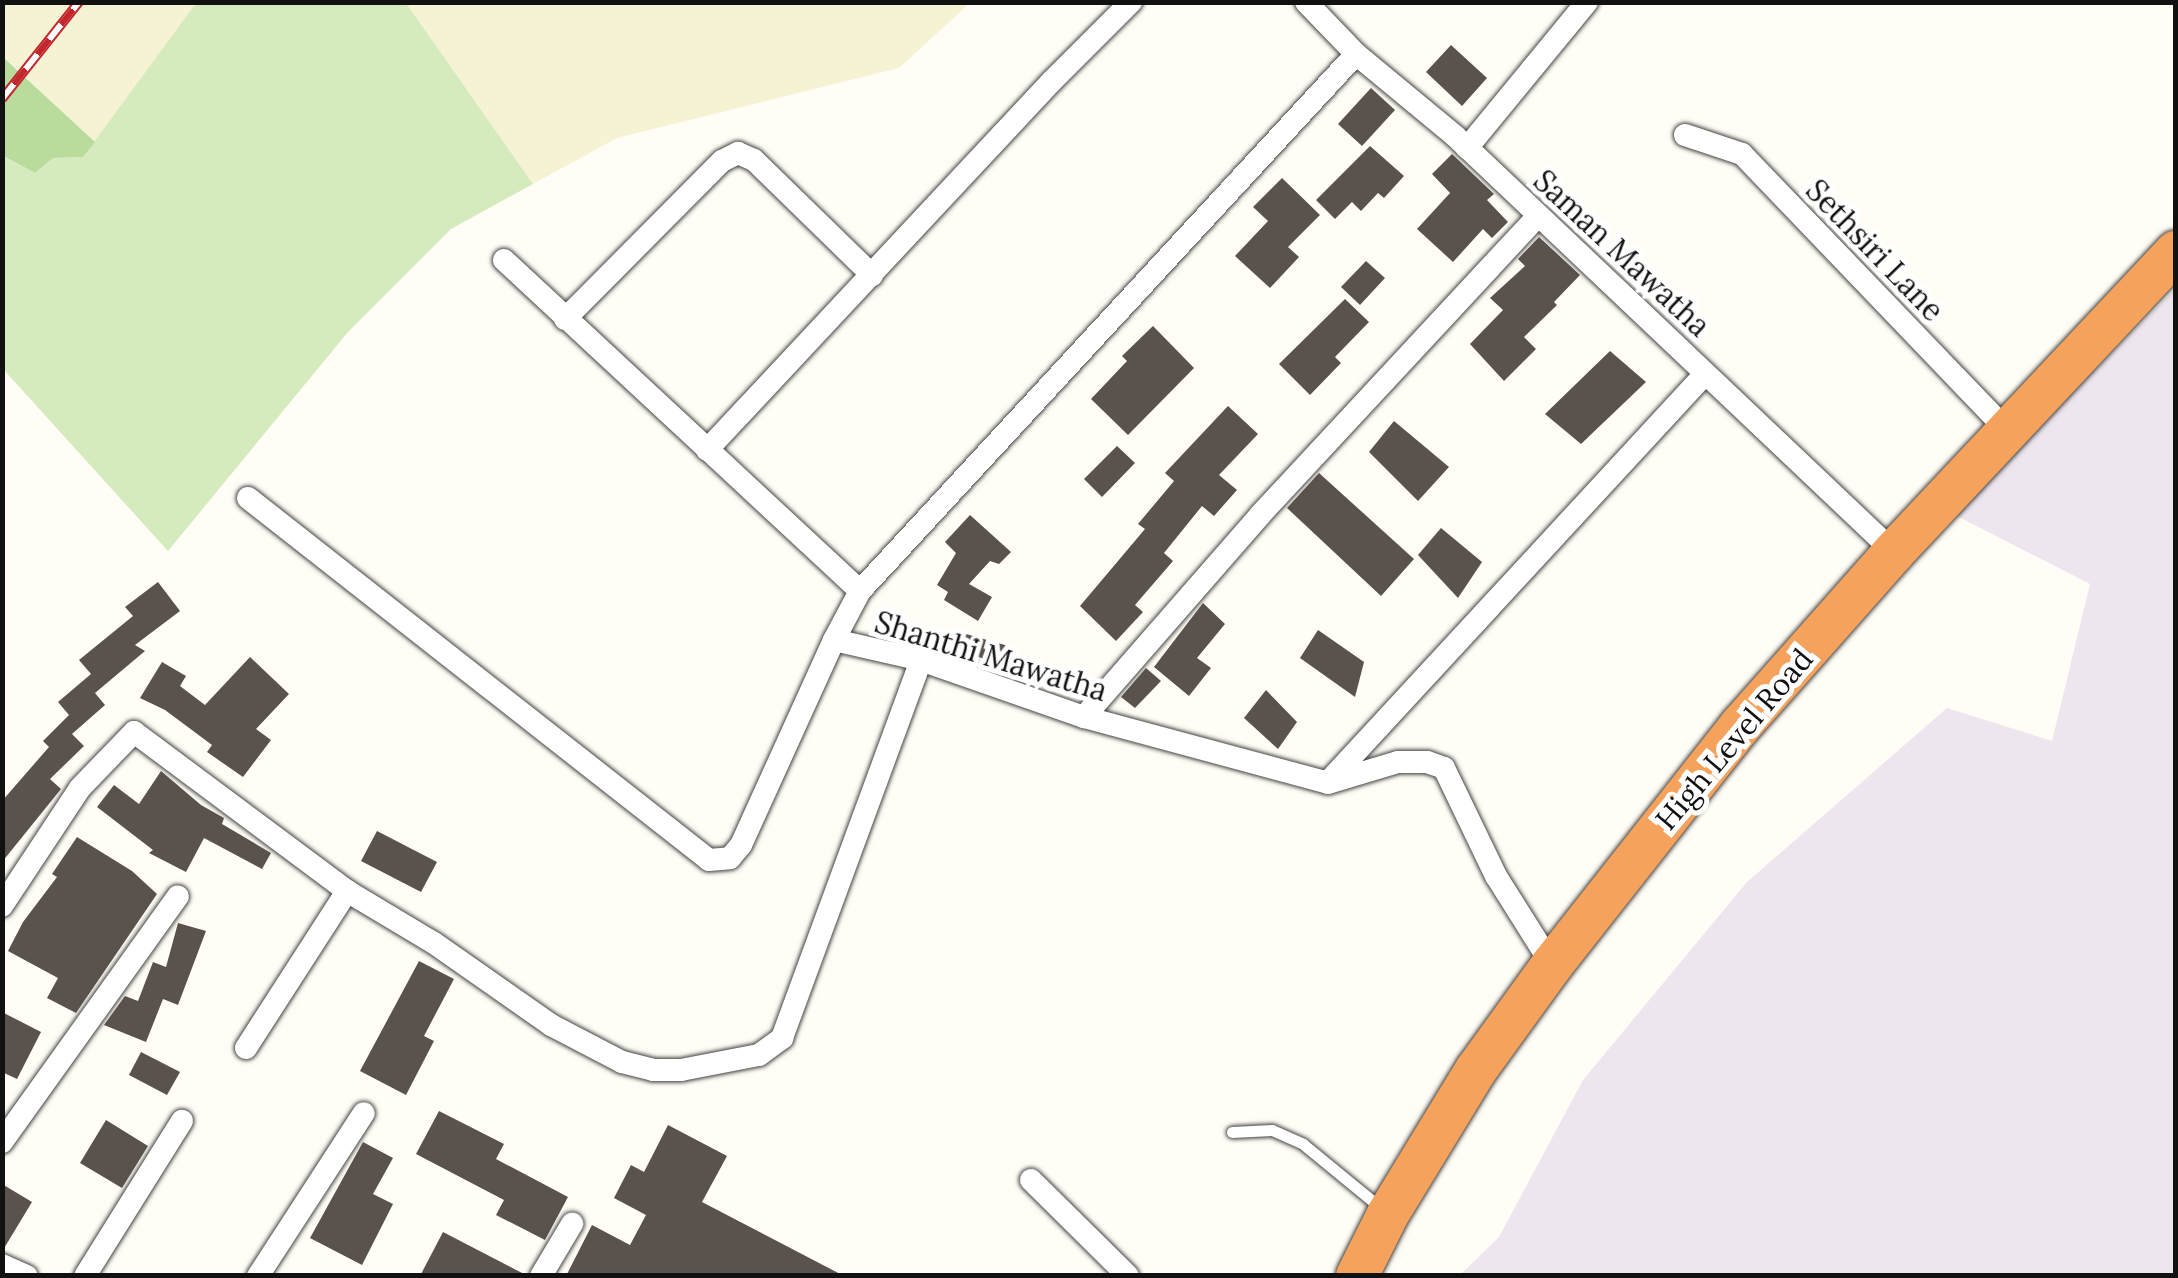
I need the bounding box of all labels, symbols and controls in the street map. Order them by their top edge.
street label: Saman Mawatha [1527,162,1717,344]
street label: Sethsiri Lane [1799,172,1951,328]
street label: Shanthi Mawatha [871,604,1111,708]
street label: High Level Road [1648,641,1820,837]

